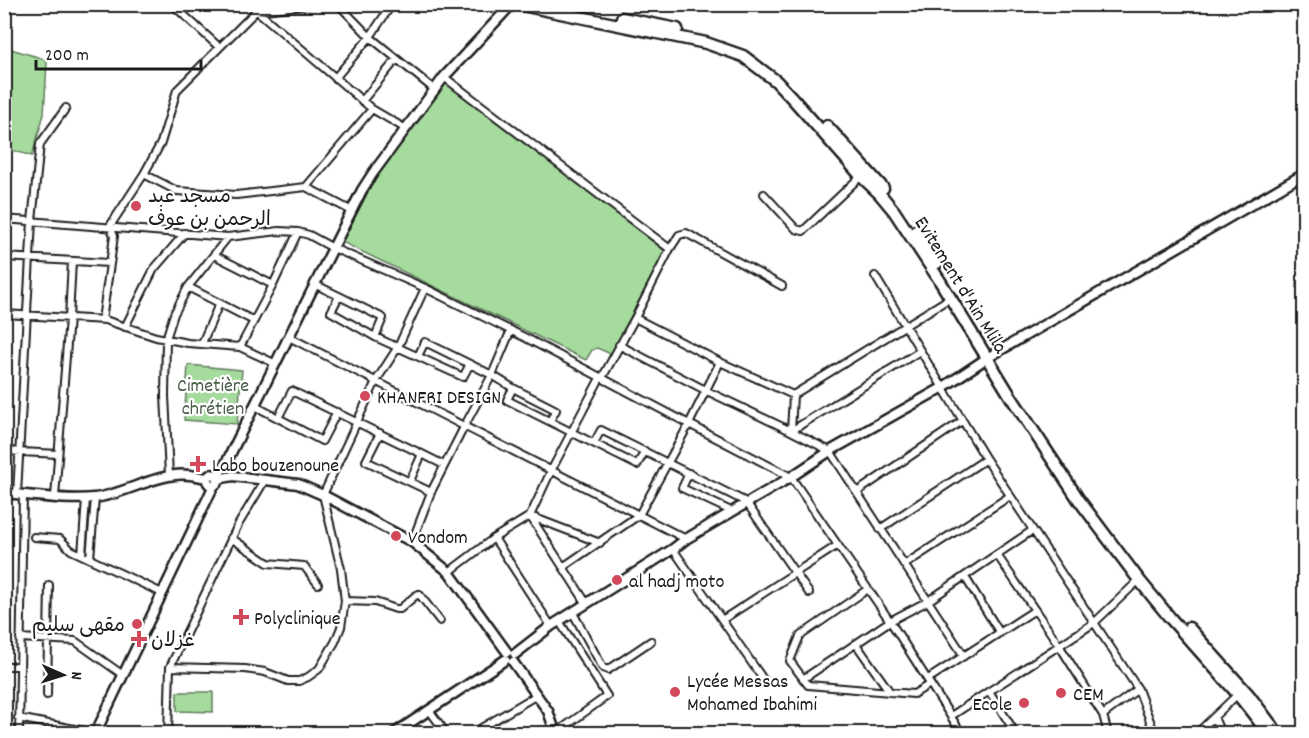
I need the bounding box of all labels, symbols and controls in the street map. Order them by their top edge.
scale bar [36,33,201,71]
text: 200 m [45,44,89,69]
place label: مسجد عبد الرحمن بن عوف [148,184,271,235]
marker: مسجد عبد الرحمن بن عوف [129,199,143,213]
street label: Evitement d'Ain Mlila [906,212,1013,360]
park label: Cimetière chrétien [177,373,249,424]
place label: KHANFRI DESIGN [377,385,501,413]
marker: KHANFRI DESIGN [358,389,372,403]
place label: Labo bouzenoune [212,453,339,481]
marker: Labo bouzenoune [189,455,207,473]
place label: Vondom [408,525,468,553]
marker: Vondom [389,529,403,543]
place label: al hadj moto [629,569,724,597]
marker: al hadj moto [610,573,624,587]
place label: Polyclinique [254,606,341,634]
marker: Polyclinique [232,608,250,626]
place label: مقهى سليم [32,613,125,641]
marker: مقهى سليم [130,617,144,631]
place label: غزلان [151,628,195,656]
marker: غزلان [132,632,146,646]
north arrow [33,645,93,705]
place label: Lycée Messas Mohamed Ibahimi [687,669,817,720]
text: N [64,671,87,680]
place label: CEM [1073,682,1104,710]
marker: Lycée Messas Mohamed Ibahimi [668,685,682,699]
marker: CEM [1054,686,1068,700]
place label: Ecole [972,692,1012,720]
marker: Ecole [1017,696,1031,710]

